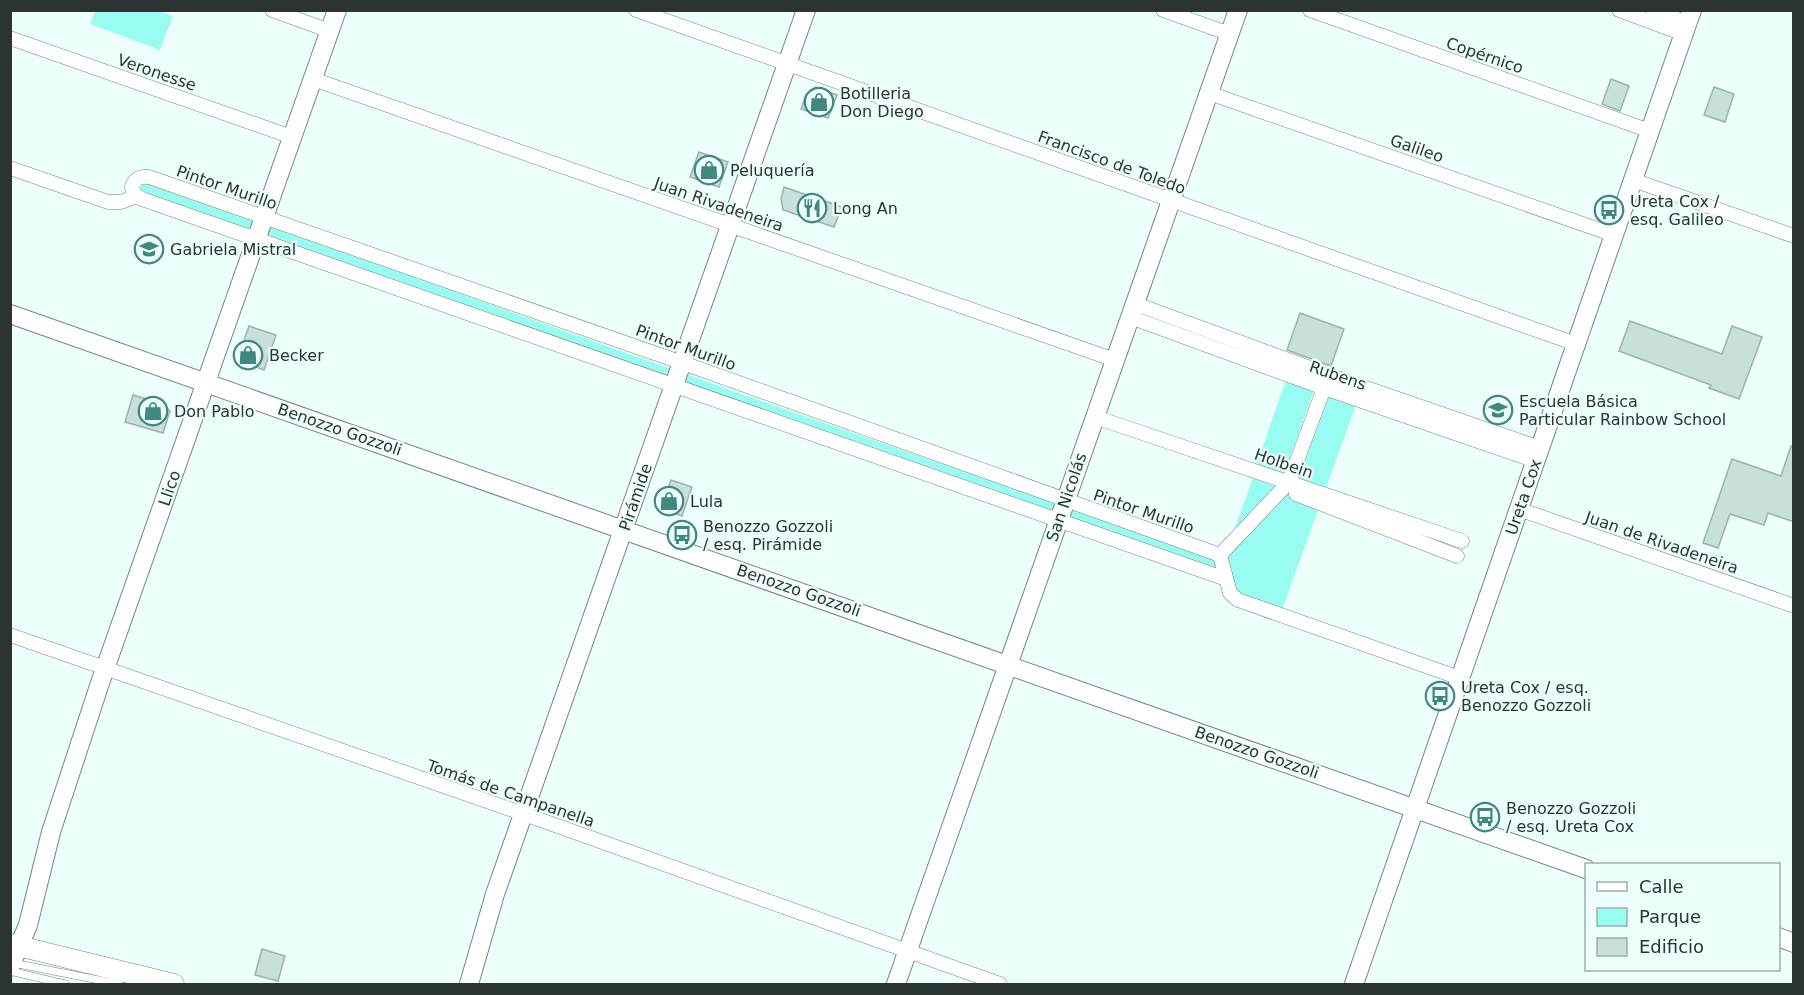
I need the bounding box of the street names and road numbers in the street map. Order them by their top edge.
street label: Copérnico [1444,33,1526,78]
street label: Veronesse [115,50,199,95]
street label: Francisco de Toledo [1035,127,1188,198]
street label: Galileo [1388,131,1446,166]
street label: Pintor Murillo [174,161,280,214]
street label: Juan Rivadeneira [651,173,786,236]
street label: Pintor Murillo [633,321,739,374]
street label: Rubens [1307,357,1369,394]
street label: Benozzo Gozzoli [275,399,404,460]
street label: Holbein [1252,445,1316,482]
street label: San Nicolás [1042,450,1091,544]
street label: Ureta Cox [1502,457,1545,538]
street label: Pirámide [615,461,656,533]
street label: Llico [155,468,184,508]
street label: Pintor Murillo [1091,485,1197,538]
street label: Juan de Rivadeneira [1582,507,1741,578]
street label: Benozzo Gozzoli [734,560,863,621]
street label: Benozzo Gozzoli [1192,722,1321,783]
street label: Tomás de Campanella [424,756,597,831]

